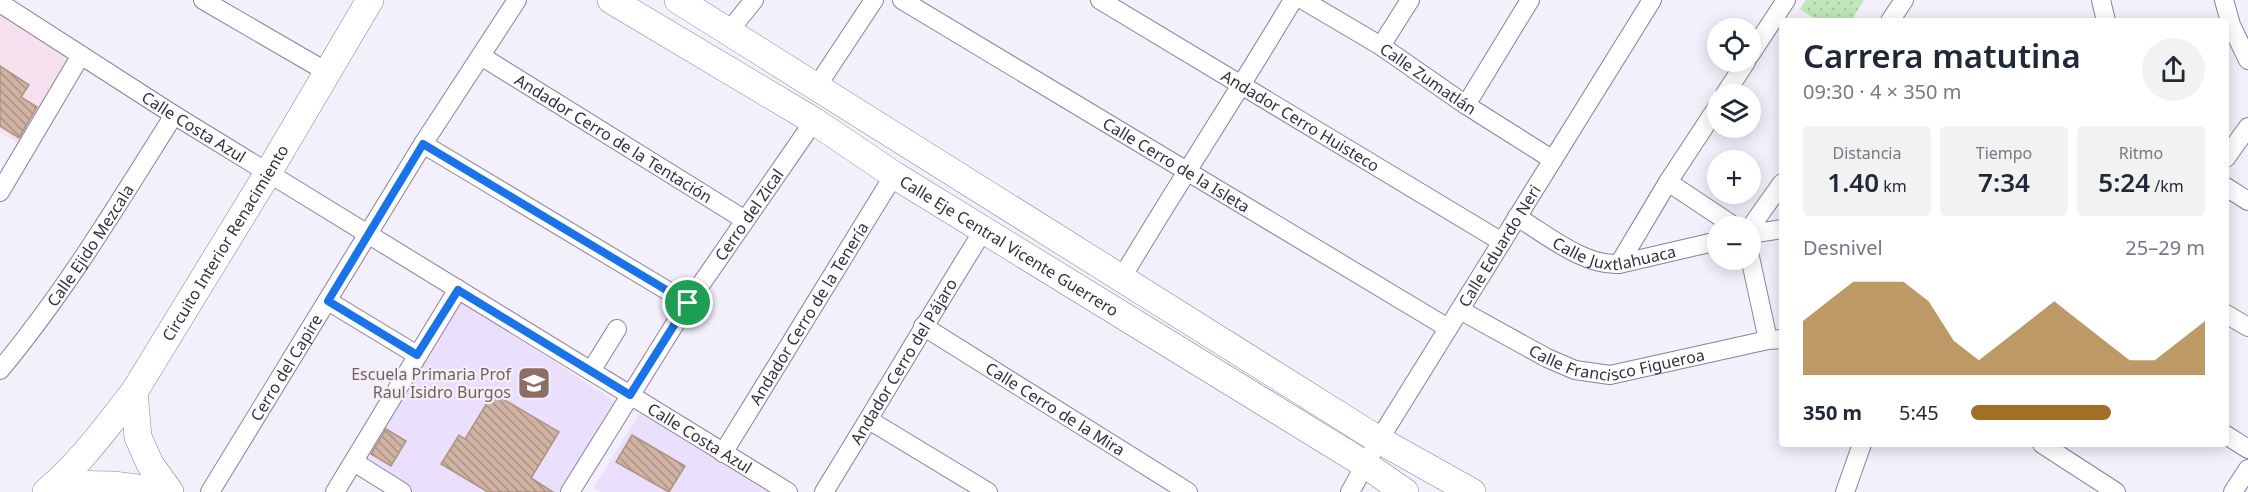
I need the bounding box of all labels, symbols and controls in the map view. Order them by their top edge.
map controls [1707,18,1761,270]
button: locate [1707,18,1761,72]
text: Carrera matutina [1803,33,2081,78]
street label: Calle Zumatlán [1376,38,1480,120]
button: share [2142,38,2205,101]
street label: Andador Cerro Huisteco [1217,65,1384,177]
street label: Andador Cerro de la Tentación [511,69,716,208]
text: 09:30 · 4 × 350 m [1803,78,1961,105]
button: layers [1707,84,1761,138]
street label: Calle Costa Azul [137,86,250,168]
street label: Calle Cerro de la Isleta [1099,112,1254,217]
street label: Circuito Interior Renacimiento [157,140,293,345]
text: Distancia [1833,142,1901,164]
text: Tiempo [1976,142,2032,164]
text: Ritmo [2119,142,2163,164]
button: + [1707,150,1761,204]
text: 1.40 [1827,164,1879,200]
text: 7:34 [1978,164,2030,200]
text: 5:24 [2098,164,2150,200]
street label: Cerro del Zical [709,165,789,265]
street label: Calle Eje Central Vicente Guerrero [896,170,1123,321]
text: km [1879,175,1907,197]
text: /km [2150,175,2184,197]
street label: Calle Ejido Mezcala [42,180,139,311]
street label: Calle Eduardo Neri [1453,181,1546,311]
button: − [1707,216,1761,270]
street label: Andador Cerro de la Tenería [744,218,874,409]
street label: Calle Juxtlahuaca [1548,231,1678,275]
text: Desnivel [1803,234,1883,261]
text: 25–29 m [2125,234,2205,261]
street label: Andador Cerro del Pájaro [845,274,962,448]
pin [662,277,713,328]
icon: arrive [671,286,704,319]
street label: Cerro del Capire [245,310,327,425]
street label: Calle Francisco Figueroa [1525,339,1707,386]
street label: Calle Cerro de la Mira [981,357,1129,461]
place label: Escuela Primaria Prof Raul Isidro Burgos [351,363,512,403]
school or university icon: Escuela Primaria Prof Raul Isidro Burgos [516,365,552,401]
street label: Calle Costa Azul [643,397,756,478]
text: 350 m [1803,399,1862,426]
text: 5:45 [1899,399,1939,426]

